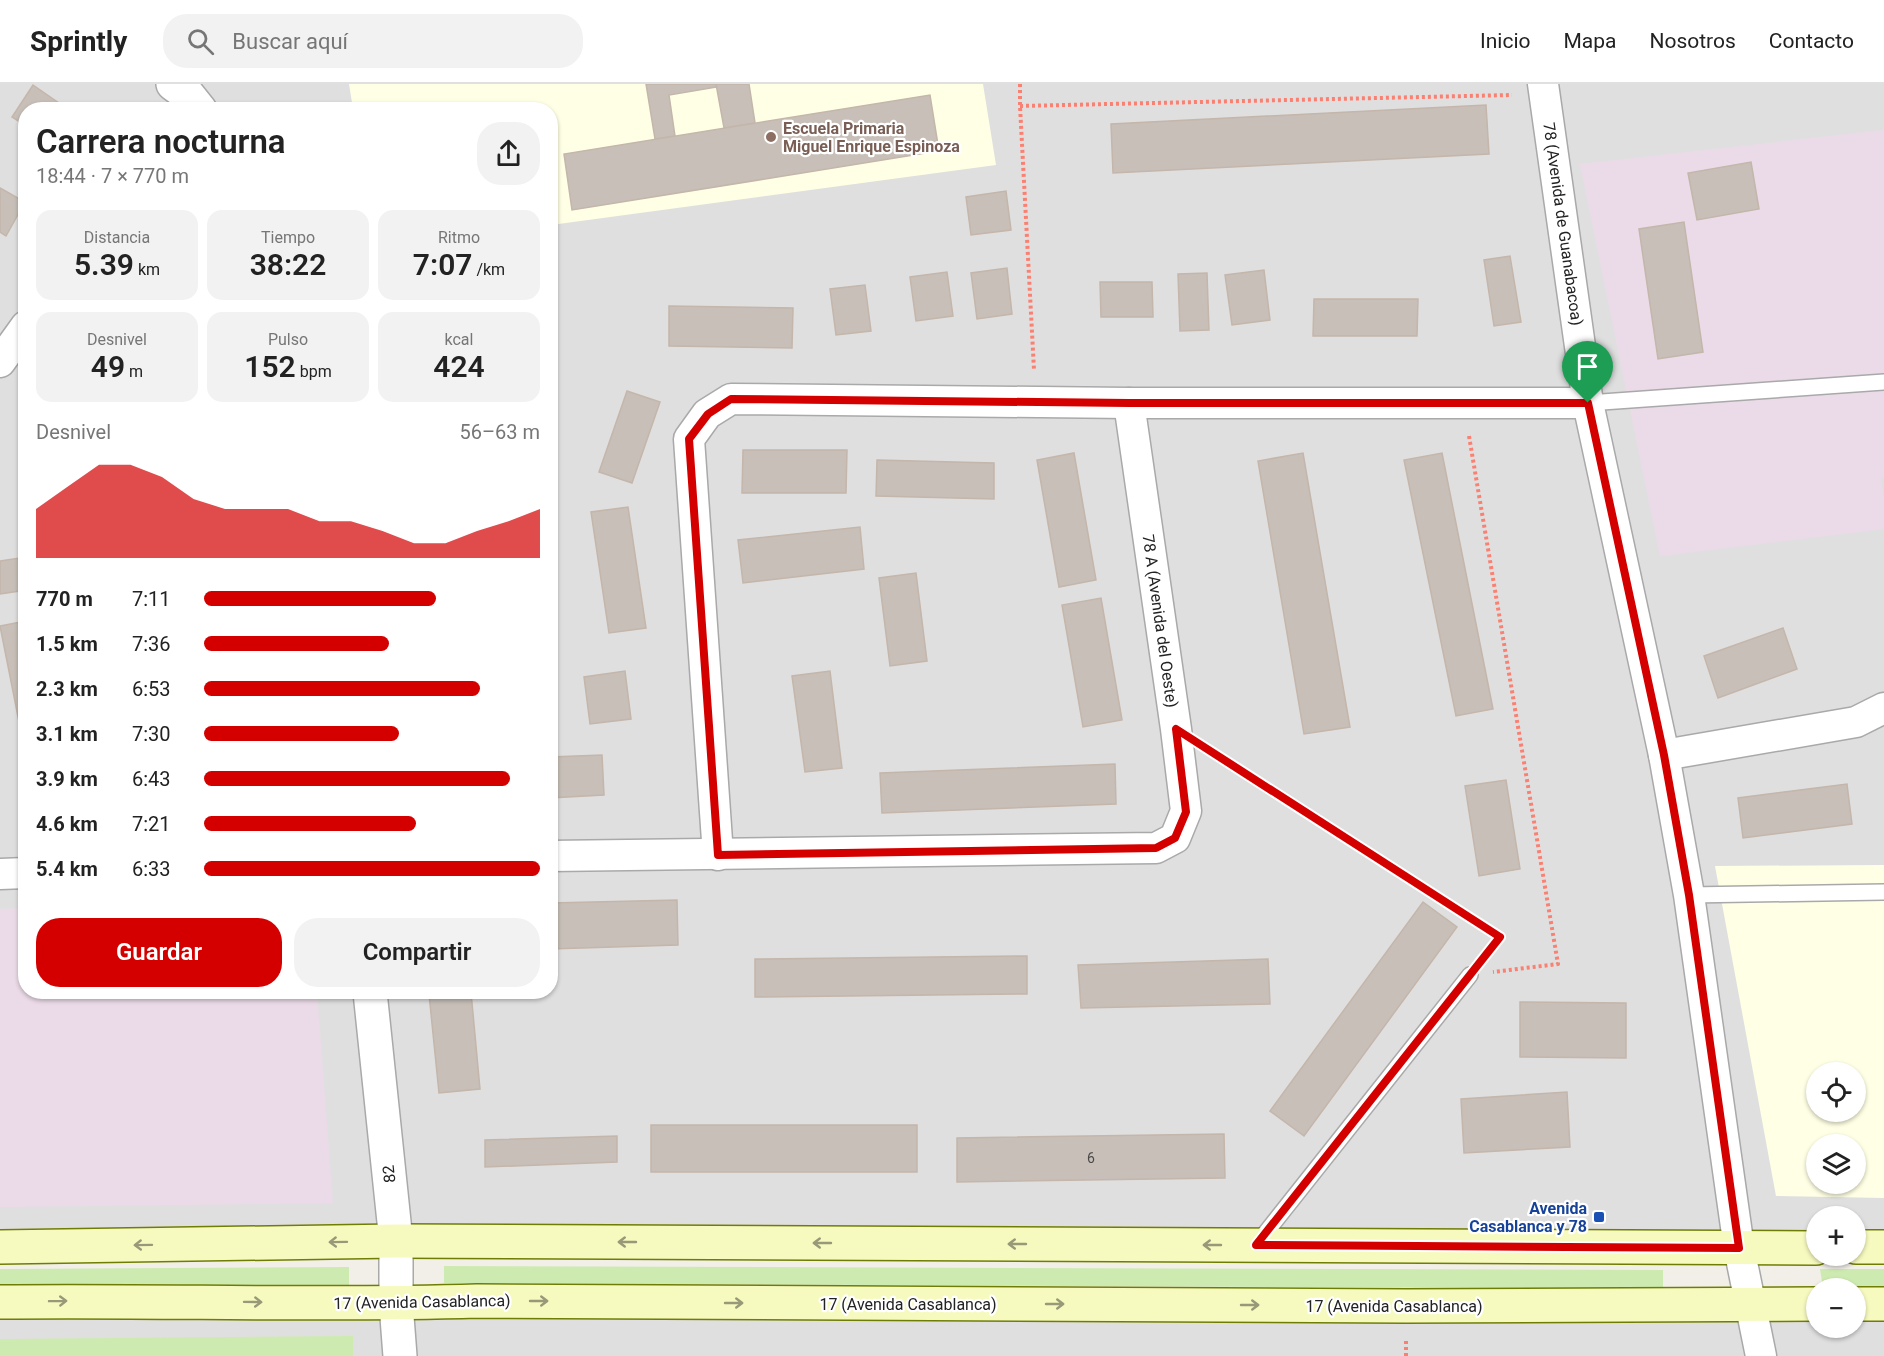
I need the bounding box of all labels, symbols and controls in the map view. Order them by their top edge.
search box [163,14,583,68]
text: Sprintly [30,25,127,58]
icon: search [184,25,217,58]
text: Buscar aquí [232,29,348,54]
text: Inicio [1480,29,1530,53]
text: Mapa [1563,29,1616,53]
text: Nosotros [1649,29,1736,53]
text: Contacto [1769,29,1854,53]
place label: Escuela Primaria Miguel Enrique Espinoza [783,119,960,156]
street label: 78 (Avenida de Guanabacoa) [1539,121,1587,327]
text: Carrera nocturna [36,122,286,161]
button: share [477,122,540,185]
marker: Escuela Primaria Miguel Enrique Espinoza [764,130,778,144]
text: 18:44 · 7 × 770 m [36,164,189,188]
text: Distancia [84,228,150,247]
text: Tiempo [261,228,315,247]
text: Ritmo [438,228,480,247]
text: 5.39 [74,247,134,282]
text: 38:22 [250,247,326,282]
text: 7:07 [413,247,472,282]
text: km [134,260,160,279]
text: /km [472,260,505,279]
text: Desnivel [87,330,147,349]
text: Pulso [268,330,308,349]
text: kcal [445,330,473,349]
pin [1562,341,1613,403]
text: 49 [91,349,125,384]
text: 152 [244,349,296,384]
text: 424 [433,349,485,384]
icon: arrive [1571,350,1604,383]
text: m [125,362,143,381]
text: bpm [296,362,332,381]
text: Desnivel [36,420,111,444]
text: 56–63 m [459,420,540,444]
street label: 78 A (Avenida del Oeste) [1138,533,1182,709]
text: 770 m [36,587,93,611]
text: 7:11 [132,587,171,611]
text: 1.5 km [36,632,98,656]
text: 7:36 [132,632,171,656]
text: 2.3 km [36,677,98,701]
text: 6:53 [132,677,171,701]
text: 3.1 km [36,722,98,746]
text: 7:30 [132,722,171,746]
text: 3.9 km [36,767,98,791]
text: 6:43 [132,767,171,791]
text: 4.6 km [36,812,98,836]
text: 7:21 [132,812,171,836]
text: 5.4 km [36,857,98,881]
text: 6:33 [132,857,171,881]
button: Guardar [36,918,282,987]
button: Compartir [294,918,540,987]
map controls [1806,1062,1866,1338]
button: locate [1806,1062,1866,1122]
button: layers [1806,1134,1866,1194]
house number: 6 [1087,1150,1095,1166]
street label: 82 [379,1164,399,1184]
place label: Avenida Casablanca y 78 [1469,1199,1587,1236]
button: + [1806,1206,1866,1266]
marker: Avenida Casablanca y 78 [1592,1210,1606,1224]
one-way arrow [328,1236,348,1248]
one-way arrow [618,1236,638,1248]
one-way arrow [813,1237,833,1249]
one-way arrow [1008,1238,1028,1250]
one-way arrow [133,1239,153,1251]
one-way arrow [1203,1239,1223,1251]
button: − [1806,1278,1866,1338]
street label: 17 (Avenida Casablanca) [333,1291,511,1313]
one-way arrow [48,1295,68,1307]
one-way arrow [528,1295,548,1307]
street label: 17 (Avenida Casablanca) [819,1295,997,1314]
one-way arrow [243,1296,263,1308]
one-way arrow [723,1297,743,1308]
street label: 17 (Avenida Casablanca) [1305,1297,1483,1316]
one-way arrow [1044,1299,1064,1310]
one-way arrow [1239,1299,1259,1311]

